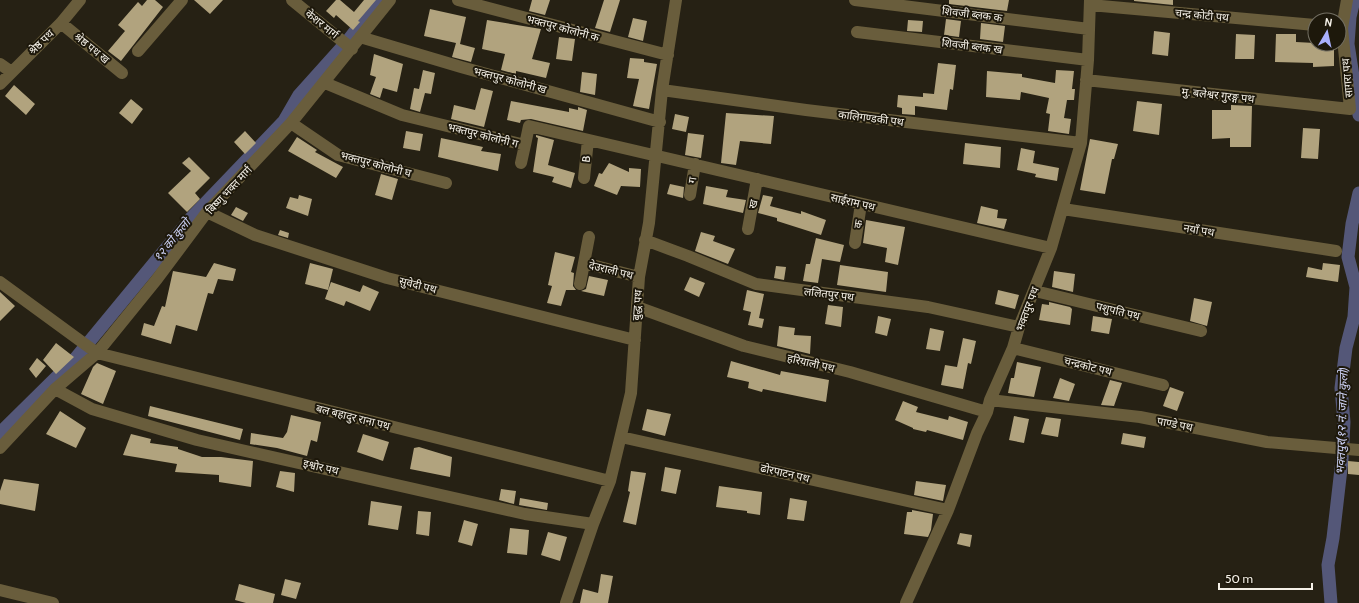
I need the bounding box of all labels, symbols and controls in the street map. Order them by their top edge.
street label: शिवजी ब्लक क [941,3,1003,25]
street label: केशर मार्ग [303,6,342,42]
street label: चन्द्र कोटी पथ [1174,6,1231,24]
street label: भक्तपुर कोलोनी क [525,12,601,45]
north arrow [1307,12,1347,52]
text: N [1324,15,1334,30]
street label: श्रेष्ठ पथ [25,26,57,57]
street label: श्रेष्ठ पथ ख [71,30,113,67]
street label: शिवजी ब्लक ख [941,35,1004,57]
street label: सागरा पथ [1338,57,1356,98]
street label: भक्तपुर कोलोनी ख [472,64,549,97]
street label: मु. बलेश्वर गुरङ्ग पथ [1181,84,1256,106]
street label: कालिगण्डकी पथ [837,107,906,129]
street label: भक्तपुर कोलोनी ग [446,119,521,151]
street label: भक्तपुर कोलोनी घ [339,148,413,180]
street label: B [579,154,593,163]
street label: बिष्णु भक्त मार्ग [203,162,256,217]
street label: ग [685,175,700,184]
street label: साईराम पथ [829,190,878,214]
street label: ख [745,197,761,210]
water label: १२ को कुलो [150,213,196,265]
street label: क [850,218,866,229]
street label: नयाँ पथ [1183,221,1216,239]
street label: देउराली पथ [587,258,636,283]
street label: सुवेदी पथ [398,274,439,297]
street label: ललितपुर पथ [803,284,856,304]
street label: भक्तपुर पथ [1012,284,1042,333]
street label: बुद्ध पथ [629,288,645,321]
street label: पशुपति पथ [1095,299,1142,323]
street label: हरियाली पथ [786,351,837,375]
street label: चन्द्रकोट पथ [1063,353,1114,379]
water label: भक्तपुर(१२ नं. जाने कुलो) [1332,367,1352,475]
street label: बल बहादुर राना पथ [314,401,393,434]
street label: पाण्डे पथ [1156,414,1195,434]
street label: इश्वोर पथ [302,456,341,478]
street label: ढोरपाटन पथ [759,461,812,486]
scale bar [1219,565,1312,591]
text: 50 m [1225,571,1253,586]

